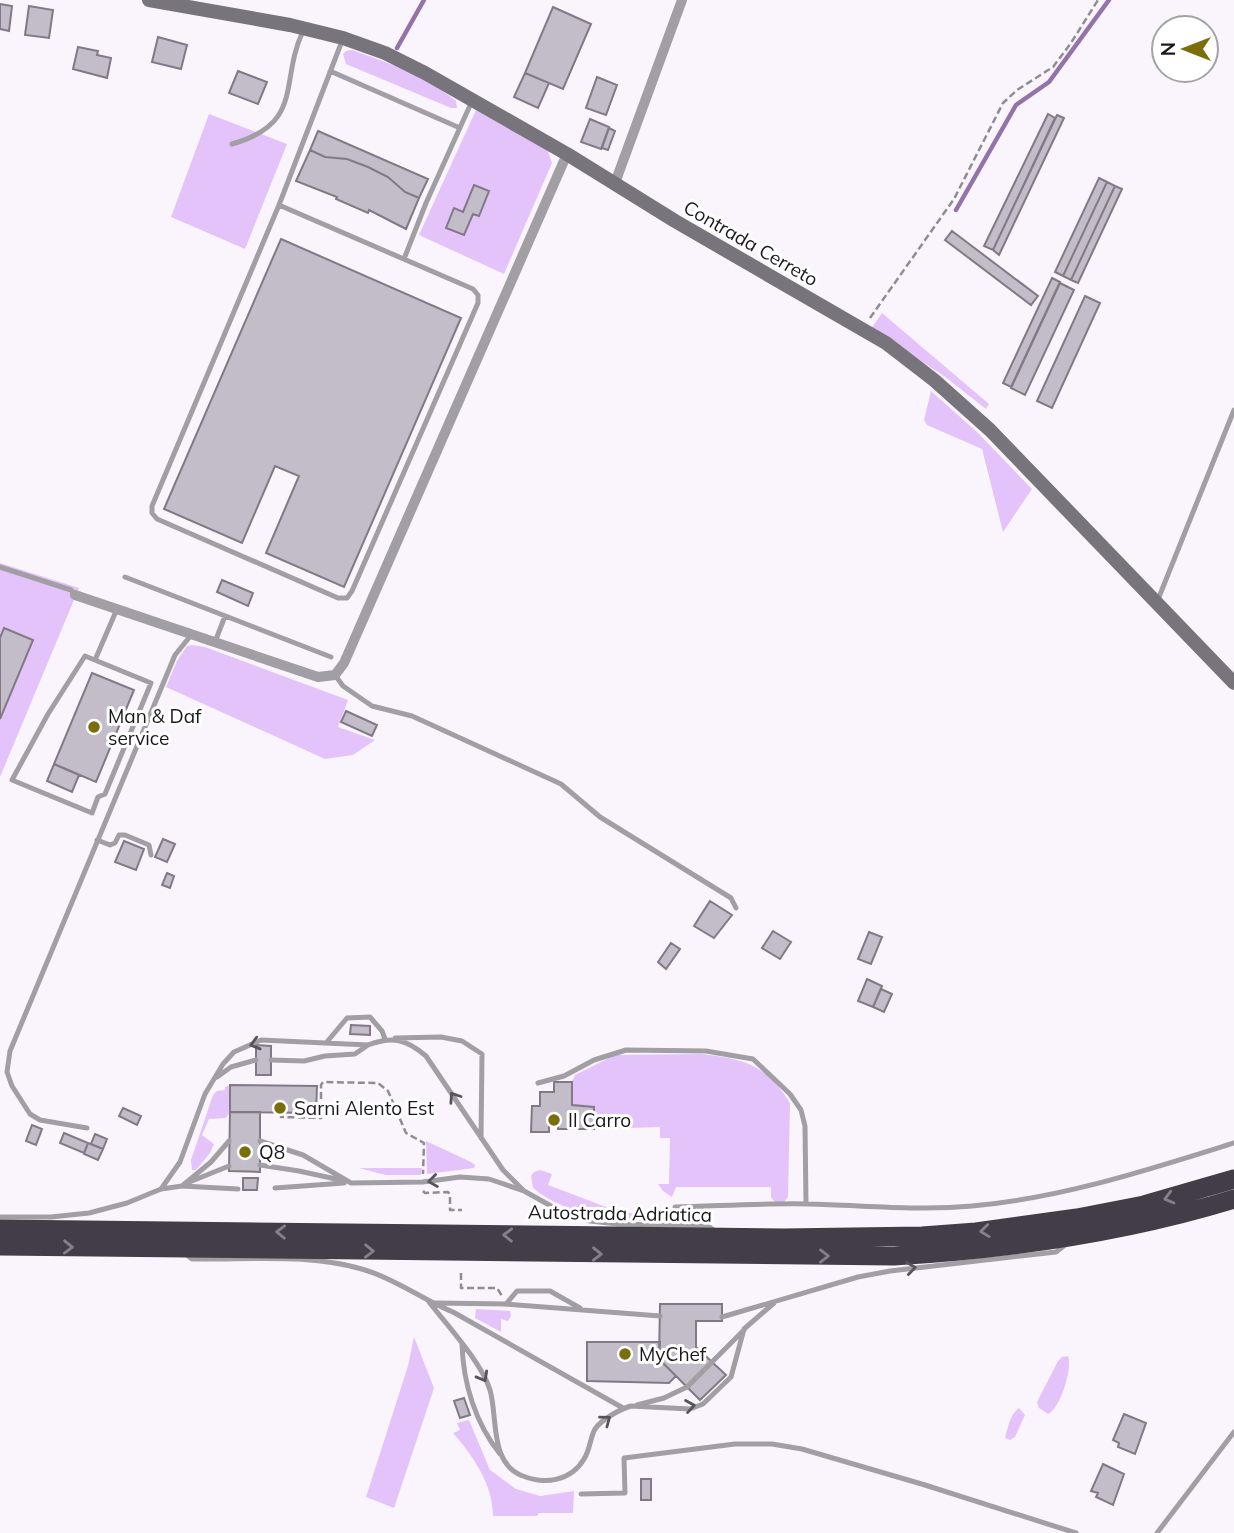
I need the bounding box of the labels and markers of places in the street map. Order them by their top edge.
place label: Man & Daf service [108,704,202,750]
marker: Man & Daf service [86,719,102,735]
place label: Sarni Alento Est [294,1096,434,1120]
marker: Sarni Alento Est [272,1100,288,1116]
place label: Il Carro [568,1108,631,1132]
marker: Il Carro [546,1112,562,1128]
place label: Q8 [259,1140,285,1164]
marker: Q8 [237,1144,253,1160]
place label: MyChef [639,1342,707,1366]
marker: MyChef [617,1346,633,1362]

